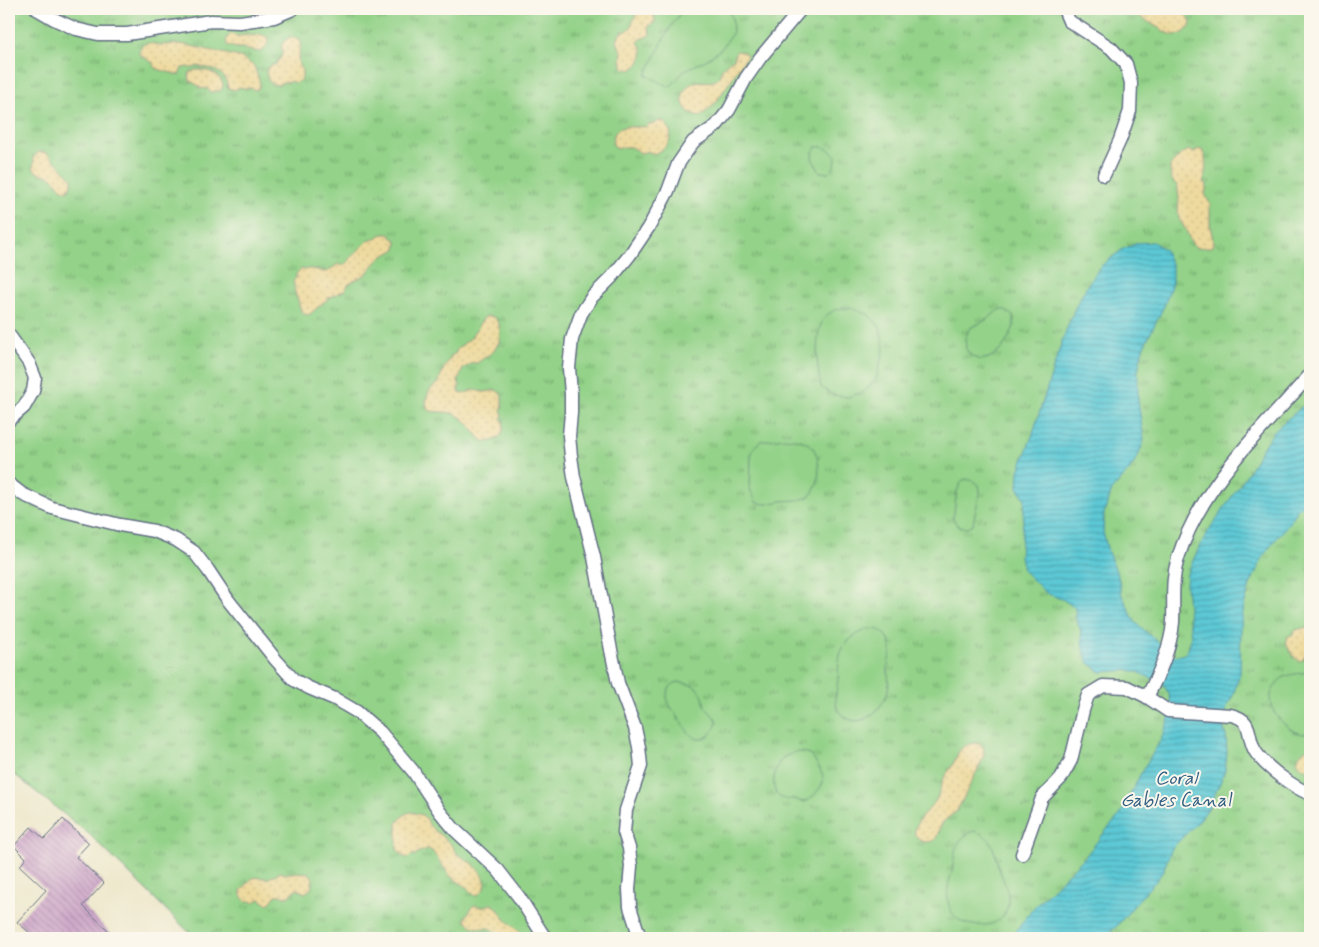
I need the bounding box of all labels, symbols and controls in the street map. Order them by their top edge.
water label: Coral Gables Canal [1121,766,1233,813]

